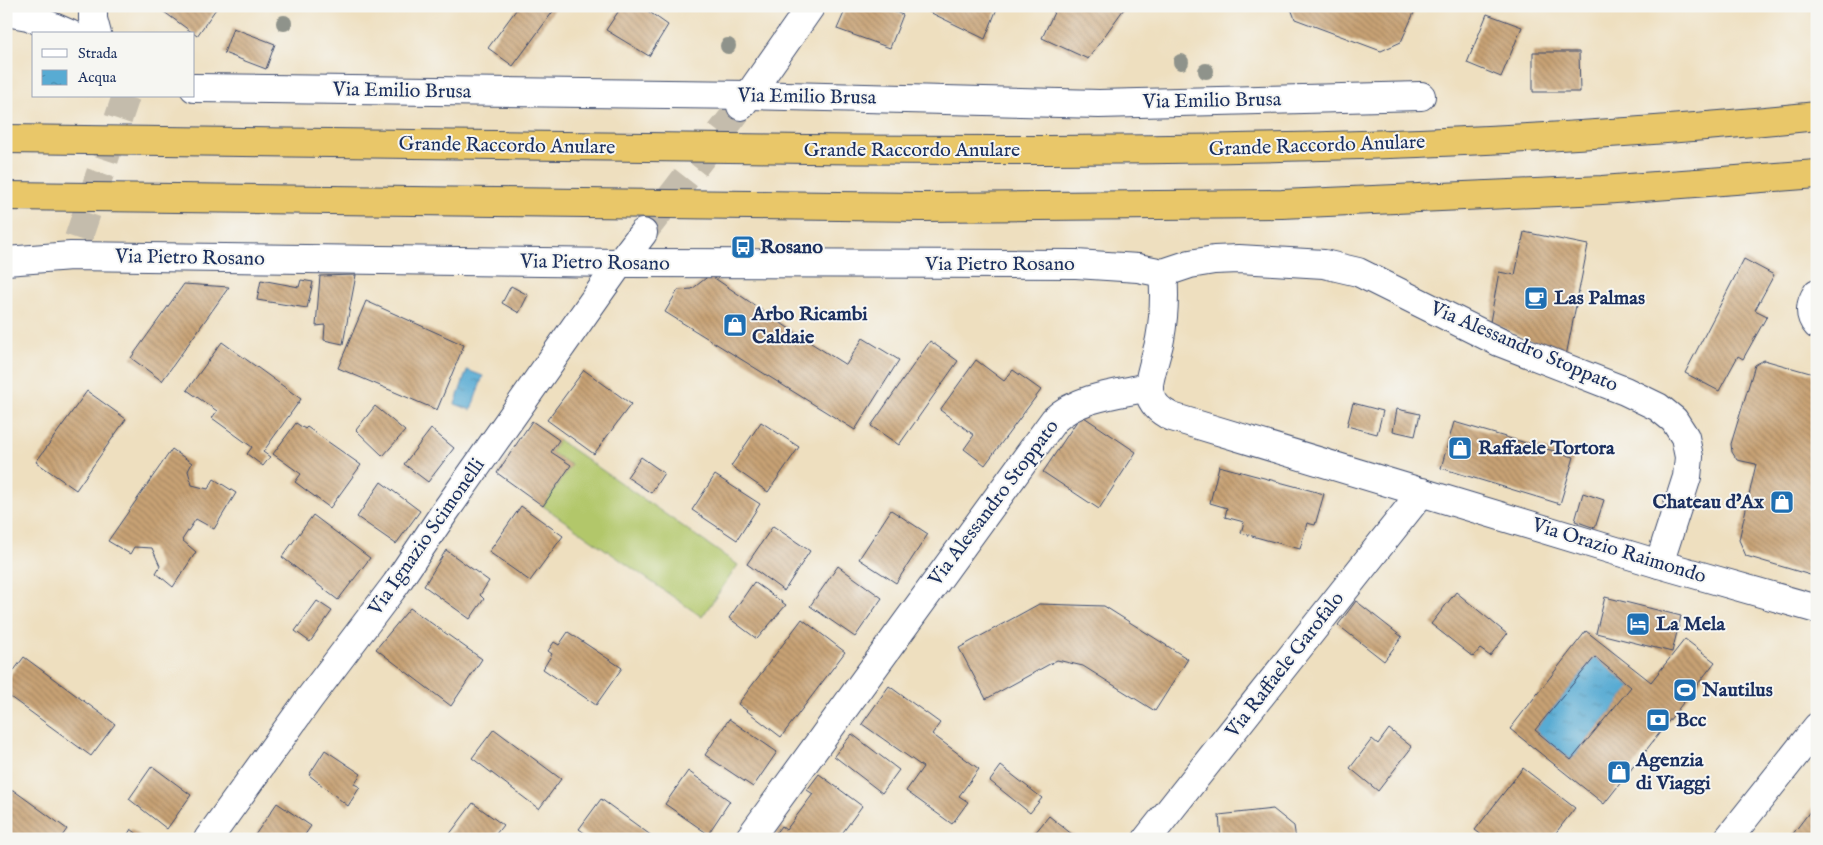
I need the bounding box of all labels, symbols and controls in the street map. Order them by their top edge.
legend [32,32,195,98]
text: Strada [78,44,118,63]
text: Acqua [77,68,117,87]
street label: Via Emilio Brusa [331,77,472,105]
street label: Via Emilio Brusa [736,83,877,111]
street label: Via Emilio Brusa [1141,87,1282,115]
street label: Grande Raccordo Anulare [1208,130,1426,162]
street label: Grande Raccordo Anulare [398,132,616,160]
street label: Grande Raccordo Anulare [804,138,1020,163]
bus stop icon: Rosano [730,234,756,260]
place label: Rosano [760,235,823,260]
street label: Via Pietro Rosano [114,244,265,272]
street label: Via Pietro Rosano [519,249,670,277]
street label: Via Pietro Rosano [924,252,1075,277]
cafe icon: Las Palmas [1523,285,1549,311]
place label: Las Palmas [1554,286,1645,311]
street label: Via Alessandro Stoppato [1425,296,1622,398]
place label: Arbo Ricambi Caldaie [751,302,868,350]
shop icon: Arbo Ricambi Caldaie [722,312,748,338]
street label: Via Alessandro Stoppato [923,415,1065,592]
shop icon: Raffaele Tortora [1447,435,1473,461]
place label: Raffaele Tortora [1478,436,1615,461]
street label: Via Ignazio Scimonelli [363,454,491,621]
shop icon: Chateau d'Ax [1769,489,1795,515]
place label: Chateau d'Ax [1652,490,1764,515]
street label: Via Orazio Raimondo [1528,512,1709,589]
street label: Via Raffaele Garofalo [1220,587,1350,744]
hotel icon: La Mela [1625,611,1651,637]
place label: La Mela [1656,612,1726,637]
sports icon: Nautilus [1672,677,1698,703]
place label: Nautilus [1701,678,1773,703]
bank icon: Bcc [1645,707,1671,733]
place label: Bcc [1676,708,1707,733]
place label: Agenzia di Viaggi [1635,748,1711,796]
shop icon: Agenzia di Viaggi [1606,759,1632,785]

